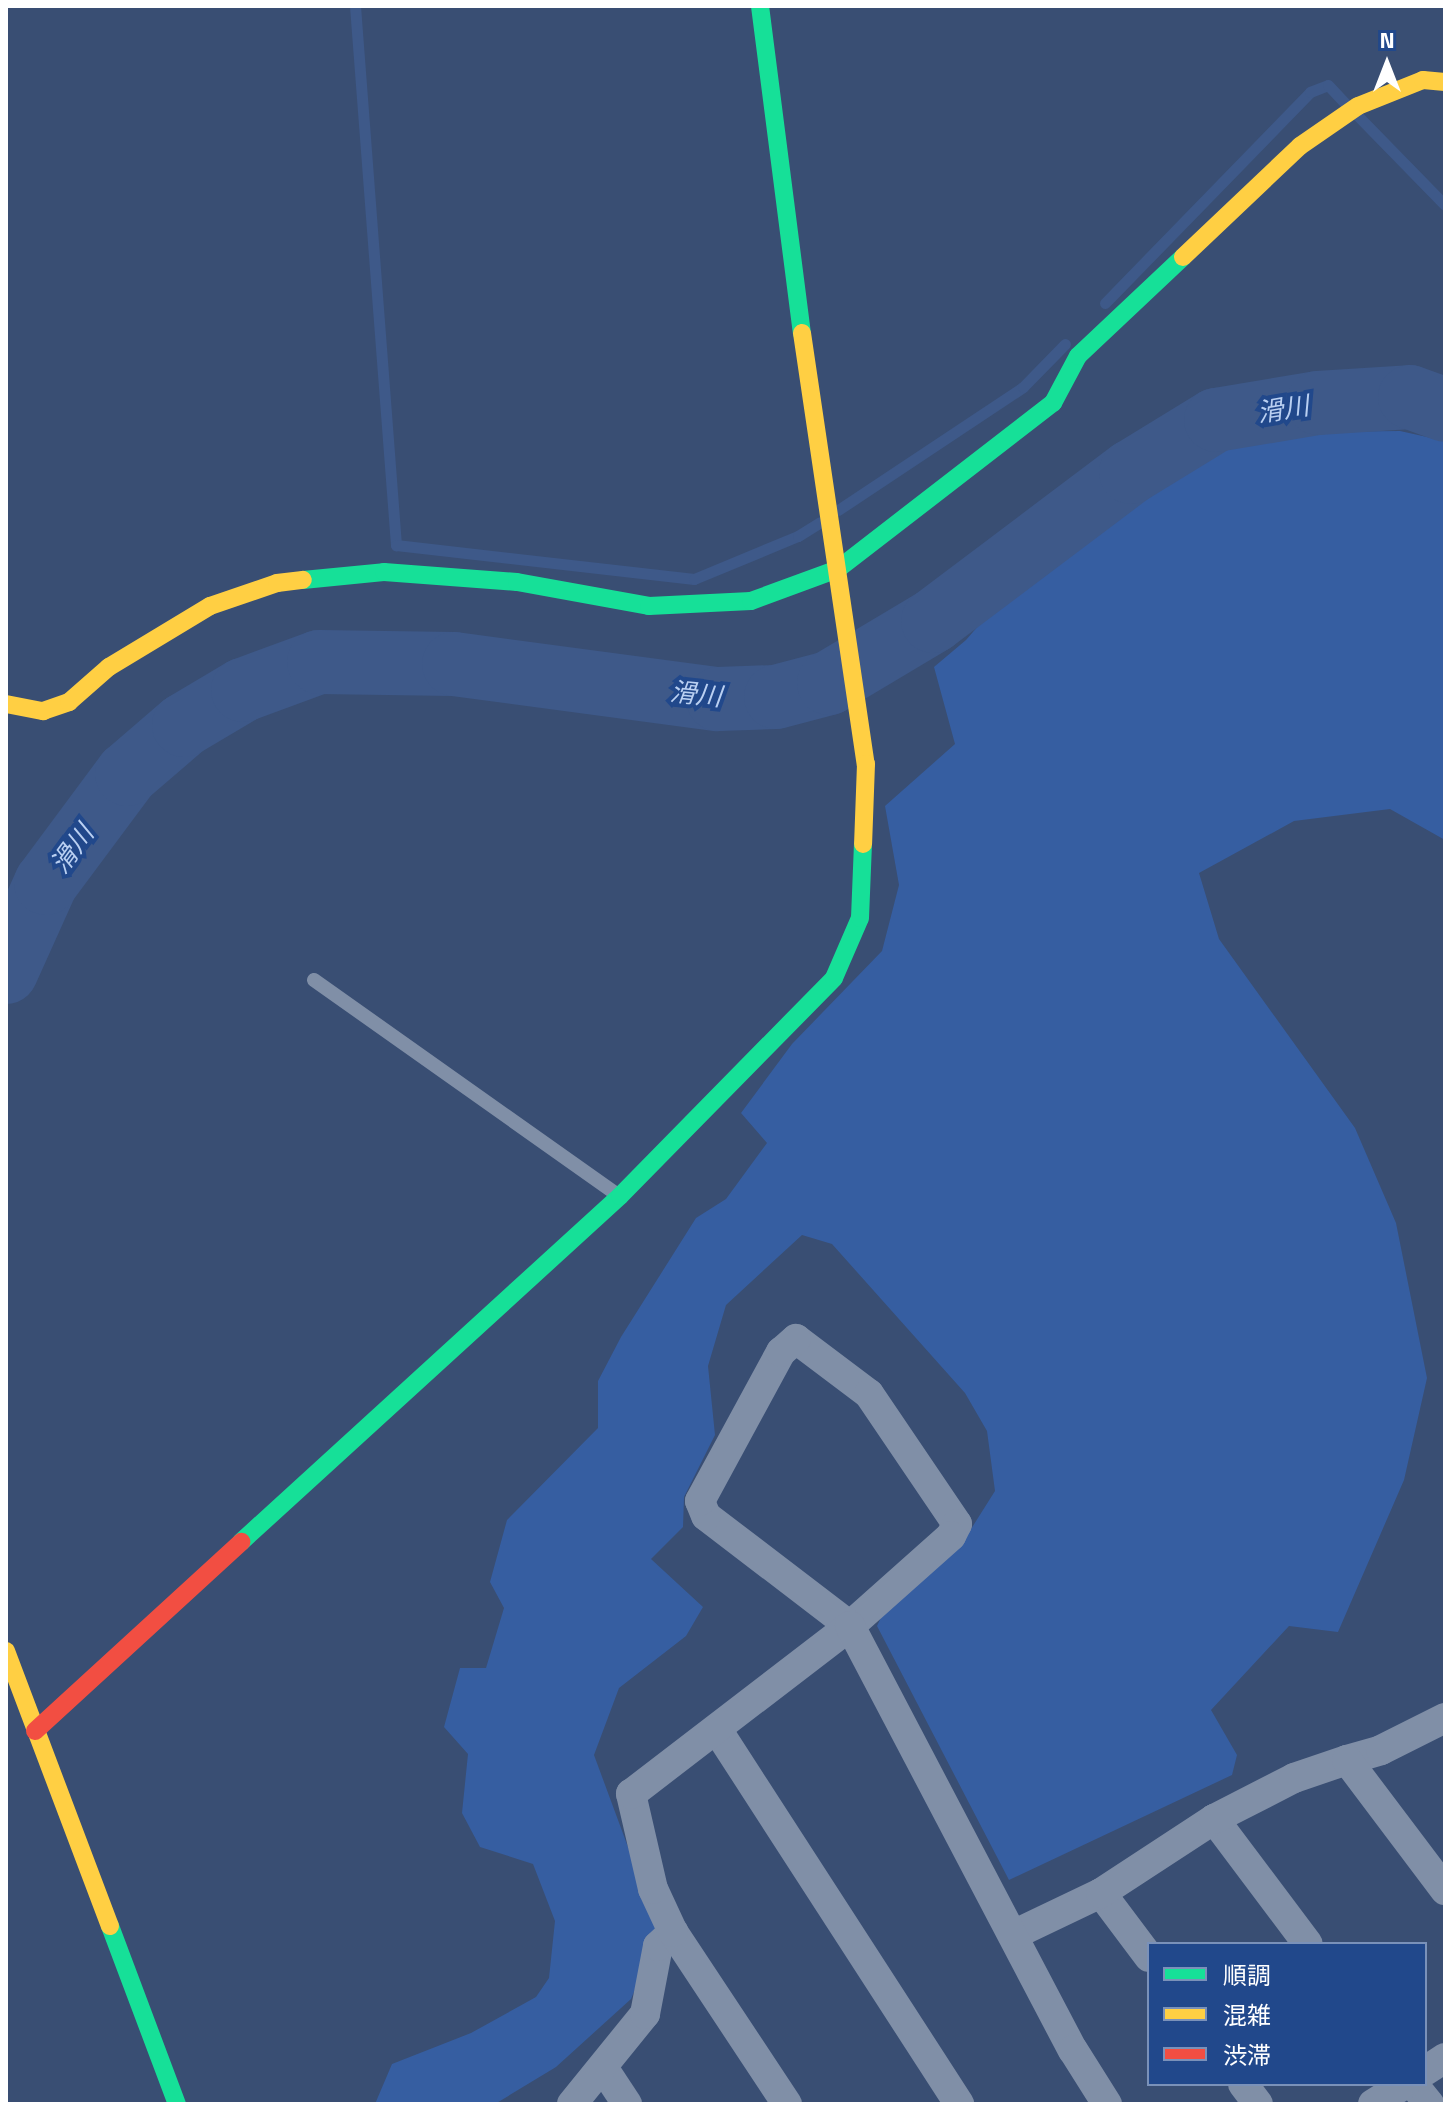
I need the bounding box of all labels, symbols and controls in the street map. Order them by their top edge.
text: N [1379,23,1395,57]
north arrow [1347,24,1427,104]
water label: 滑川 [1255,390,1311,428]
water label: 滑川 [669,676,723,712]
water label: 滑川 [44,819,100,879]
legend [1147,1942,1427,2086]
text: 順調 [1223,1957,1271,1993]
text: 混雑 [1223,1997,1271,2033]
text: 渋滞 [1223,2037,1271,2073]

